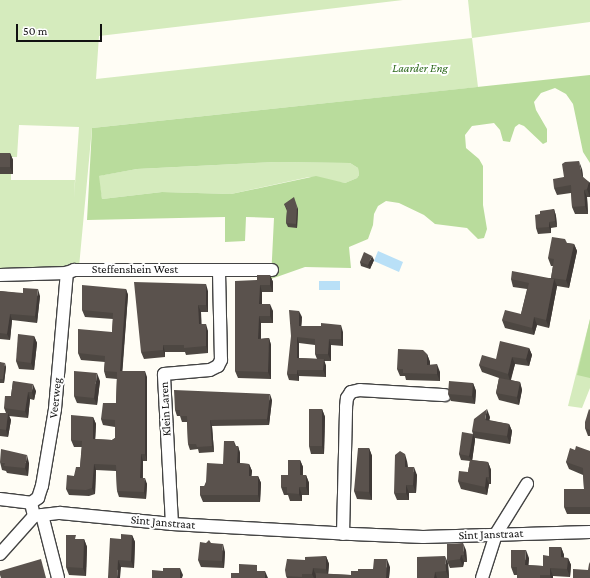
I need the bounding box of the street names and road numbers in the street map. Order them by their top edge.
street label: Steffenshein West [92,263,178,277]
street label: Veerweg [47,377,65,419]
street label: Klein Laren [157,381,175,437]
street label: Sint Janstraat [130,513,196,533]
street label: Sint Janstraat [458,527,524,543]

